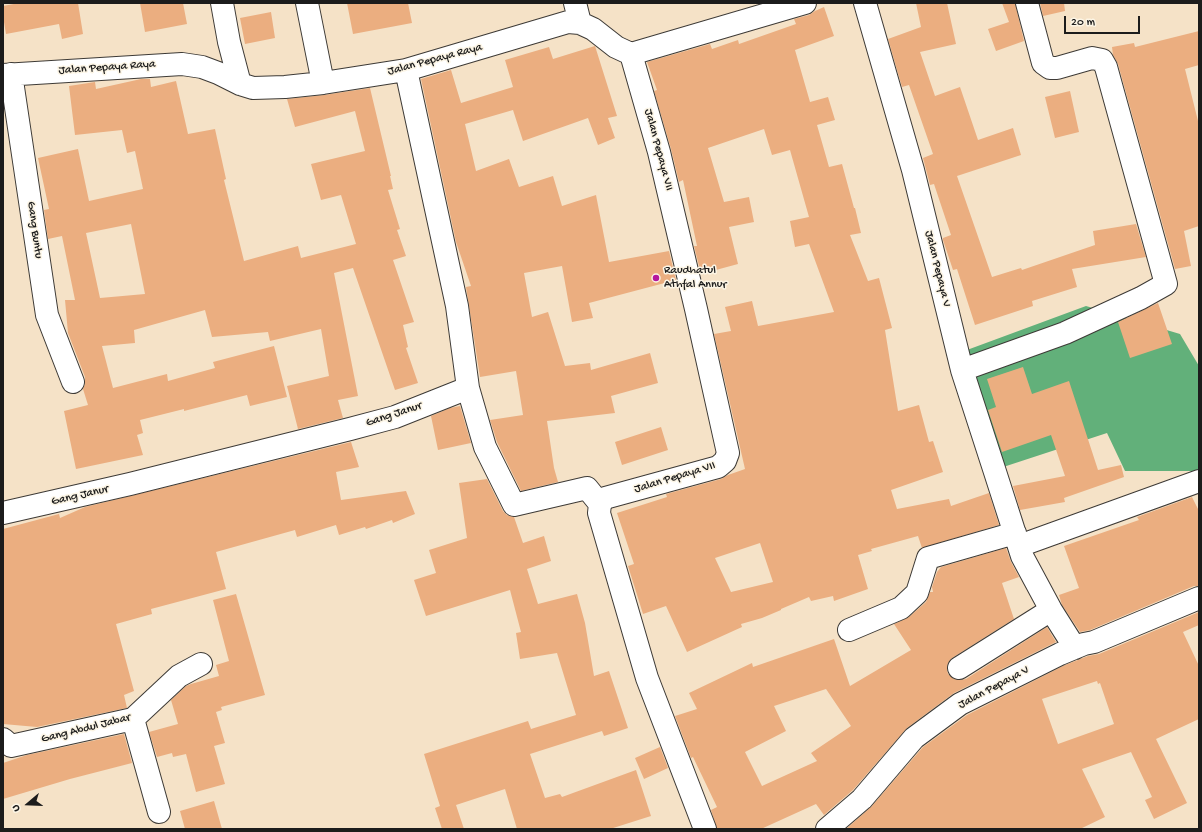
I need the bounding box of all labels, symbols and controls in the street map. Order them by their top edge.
scale bar [1066,8,1142,34]
text: 20 m [1071,16,1095,30]
street label: Jalan Pepaya Raya [386,40,484,80]
street label: Jalan Pepaya Raya [58,57,156,79]
street label: Jalan Pepaya VII [640,108,676,192]
street label: Gang Buntu [23,200,45,260]
street label: Jalan Pepaya V [921,229,953,309]
place label: Raudhatul Athfal Annur [664,264,727,292]
marker: Raudhatul Athfal Annur [651,273,661,283]
street label: Gang Janur [364,399,424,431]
street label: Jalan Pepaya VII [633,459,717,497]
street label: Gang Janur [50,482,110,510]
street label: Jalan Pepaya V [956,663,1032,713]
street label: Gang Abdul Jabar [40,711,132,747]
north arrow [8,784,48,824]
text: U [10,803,23,813]

